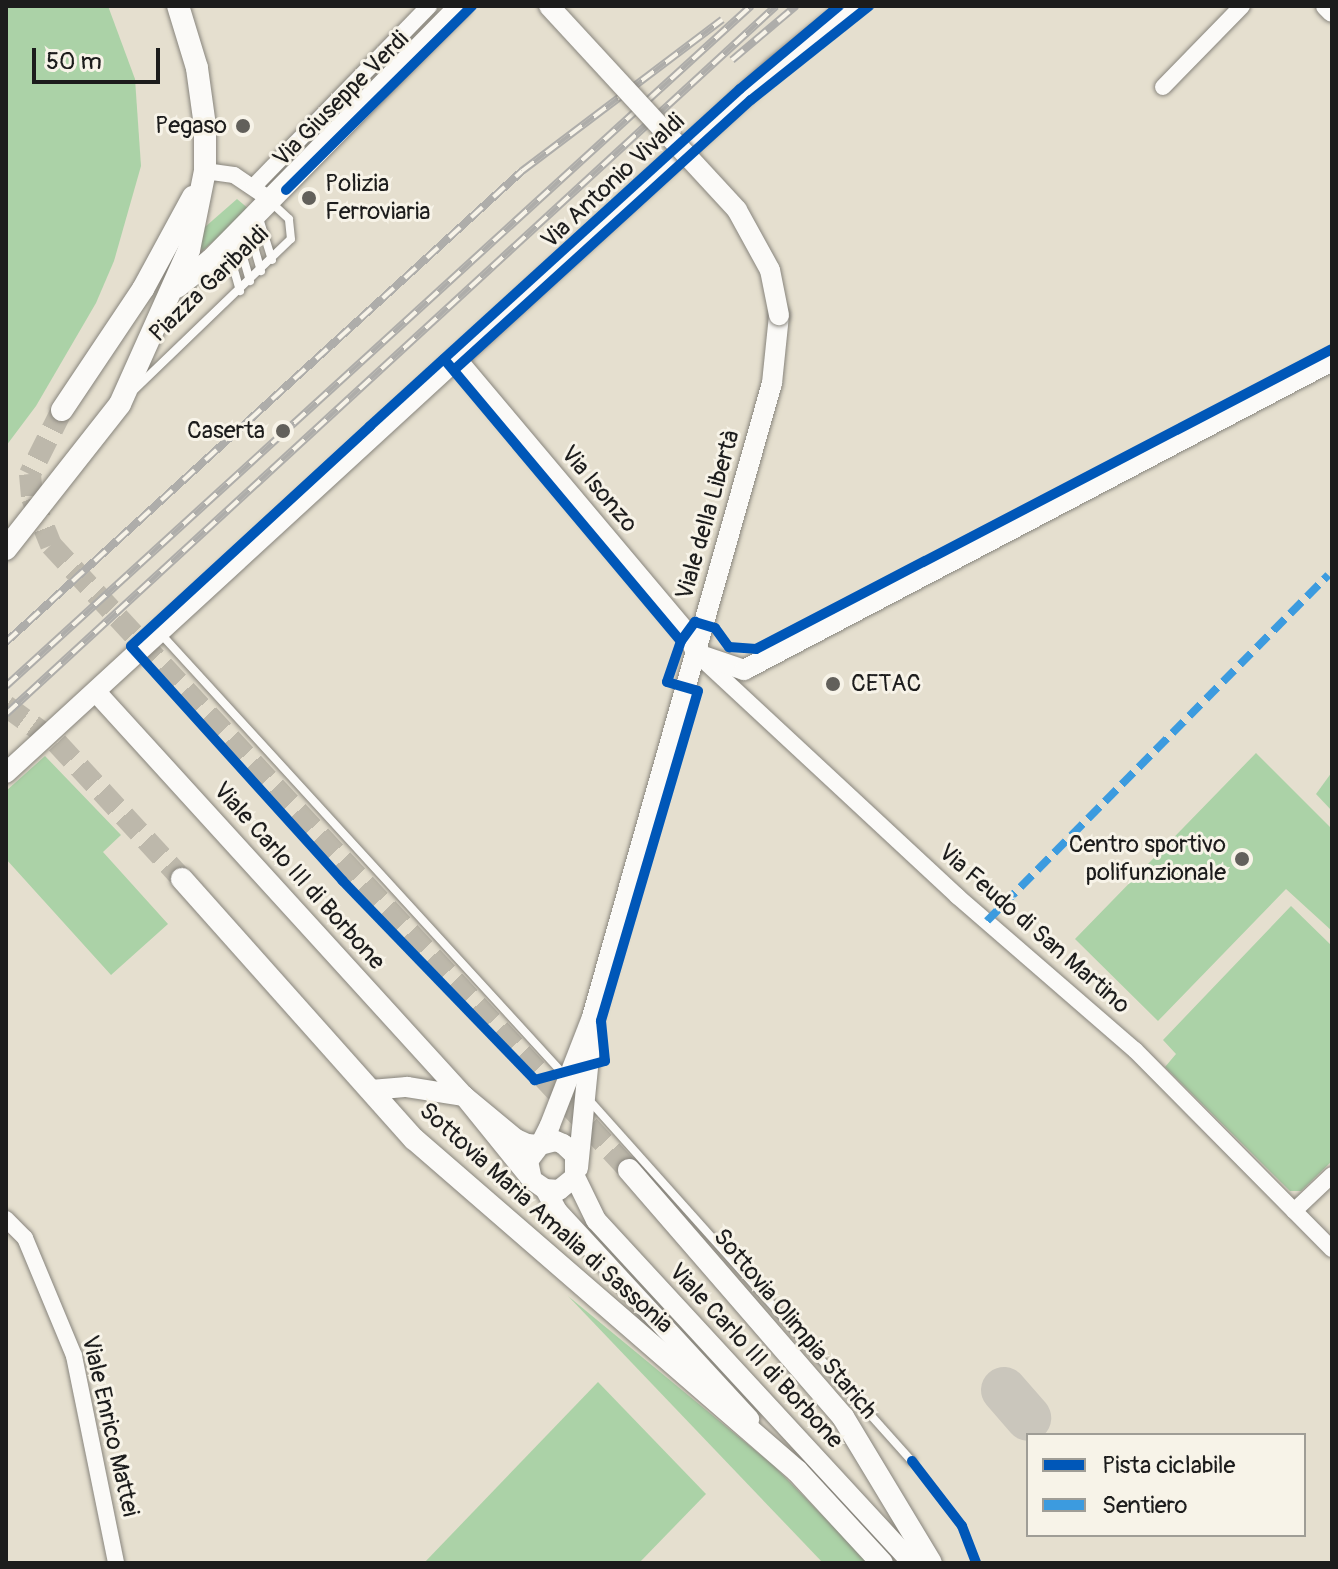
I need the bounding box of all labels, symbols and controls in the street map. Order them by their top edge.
street label: Via Giuseppe Verdi [267,25,415,173]
scale bar [36,32,164,82]
text: 50 m [46,47,102,76]
street label: Via Antonio Vivaldi [535,107,691,255]
place label: Pegaso [155,112,227,140]
marker: Pegaso [234,117,252,135]
place label: Polizia Ferroviaria [325,170,430,226]
marker: Polizia Ferroviaria [300,189,318,207]
street label: Piazza Garibaldi [143,220,275,348]
place label: Caserta [187,417,265,445]
marker: Caserta [272,420,294,442]
street label: Viale della Libertà [670,427,746,603]
street label: Via Isonzo [555,440,643,538]
place label: CETAC [851,670,921,698]
marker: CETAC [822,673,844,695]
street label: Viale Carlo III di Borbone [207,776,391,976]
place label: Centro sportivo polifunzionale [1069,831,1226,887]
street label: Via Feudo di San Martino [932,838,1136,1020]
marker: Centro sportivo polifunzionale [1233,850,1251,868]
street label: Sottovia Maria Amalia di Sassonia [413,1096,679,1340]
street label: Sottovia Olimpia Starich [707,1223,883,1425]
street label: Viale Carlo III di Borbone [663,1257,849,1455]
street label: Viale Enrico Mattei [75,1333,145,1519]
legend [1026,1433,1306,1537]
text: Pista ciclabile [1102,1451,1235,1480]
text: Sentiero [1102,1491,1187,1520]

